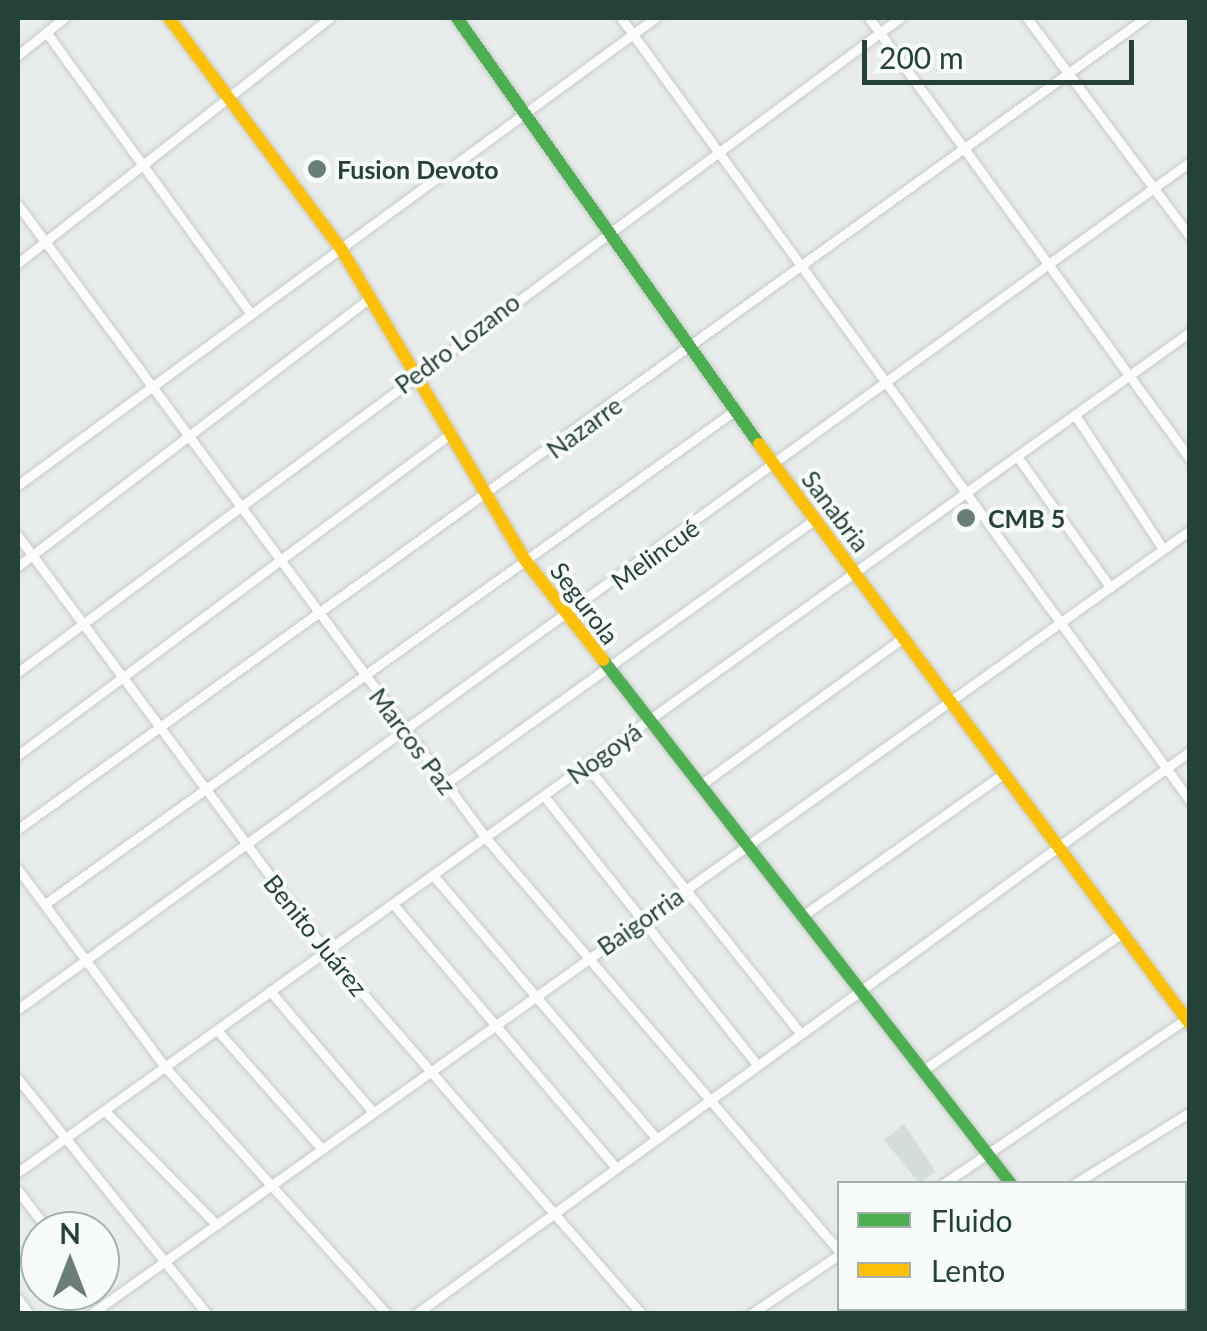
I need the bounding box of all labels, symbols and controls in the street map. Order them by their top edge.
scale bar [867,20,1140,82]
text: 200 m [879,39,964,75]
place label: Fusion Devoto [337,154,499,184]
marker: Fusion Devoto [306,158,328,180]
street label: Pedro Lozano [389,286,525,400]
street label: Nazarre [540,390,628,464]
street label: Sanabria [796,465,876,557]
place label: CMB 5 [988,503,1065,533]
marker: CMB 5 [953,505,979,531]
street label: Melincué [605,512,705,596]
street label: Segurola [545,556,625,650]
street label: Marcos Paz [363,682,463,800]
street label: Nogoyá [561,716,647,790]
street label: Benito Juárez [258,868,374,1002]
street label: Baigorria [591,881,689,961]
legend [837,1181,1187,1311]
text: Fluido [931,1202,1013,1238]
north arrow [20,1211,120,1311]
text: N [59,1216,81,1250]
text: Lento [931,1252,1005,1288]

